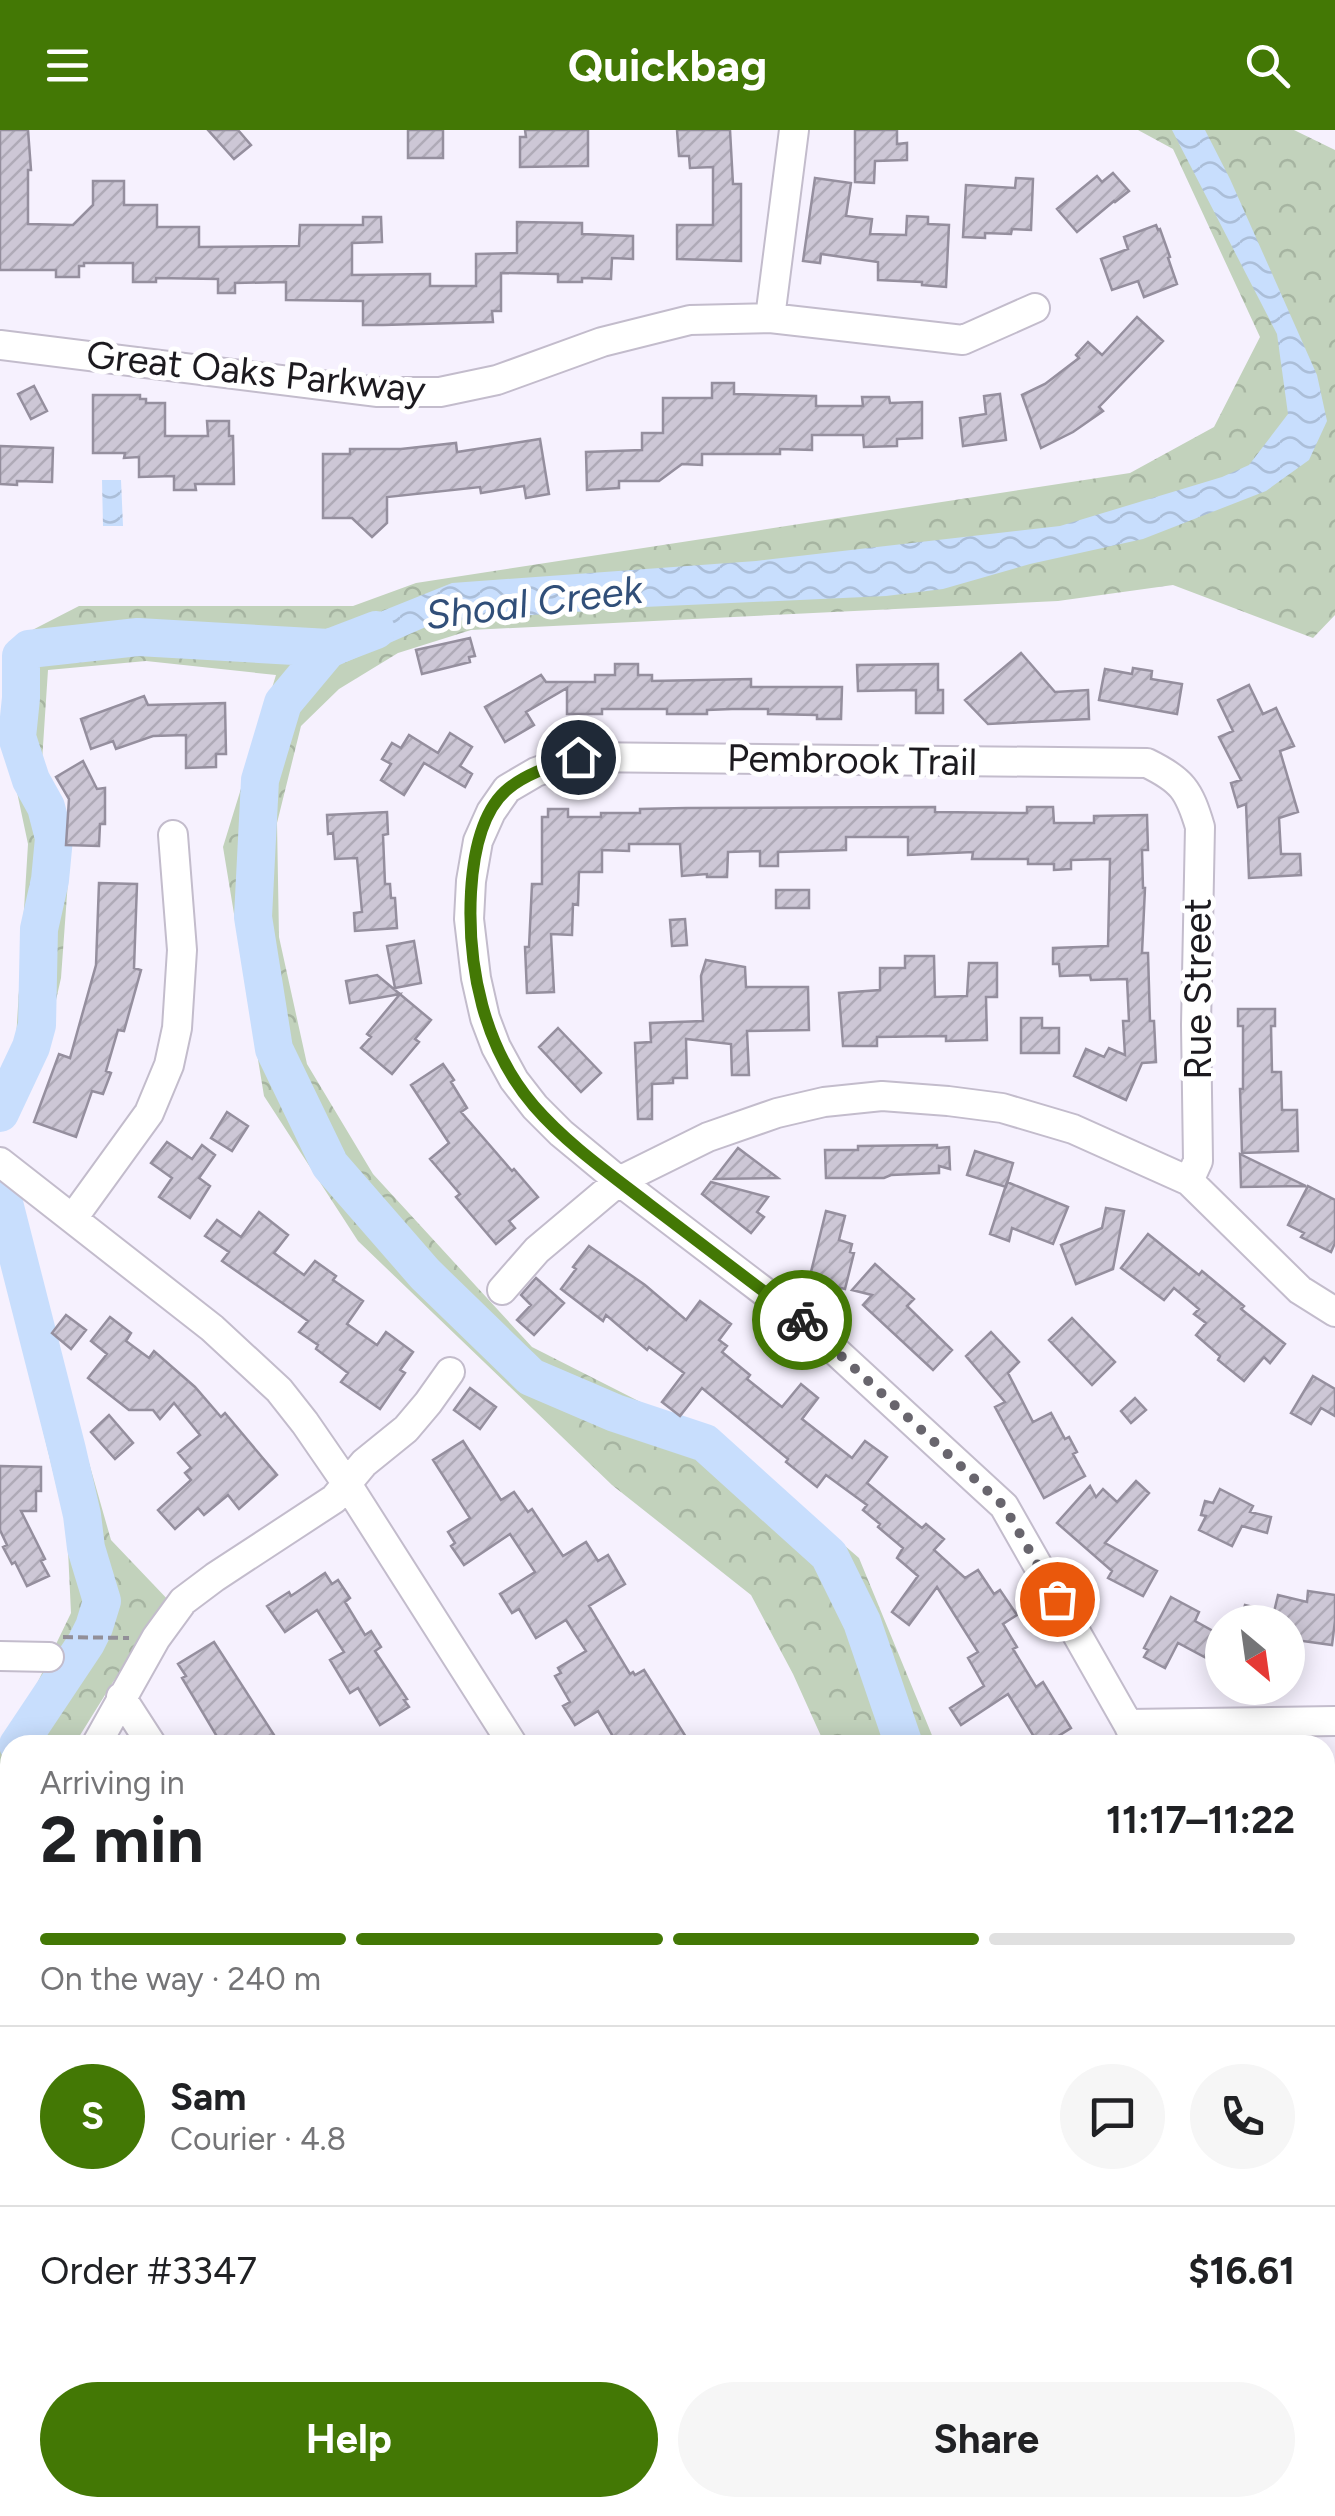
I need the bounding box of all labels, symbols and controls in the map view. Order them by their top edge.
icon: menu [40,38,95,93]
text: Quickbag [568,38,767,92]
icon: search [1240,38,1295,93]
street label: Great Oaks Parkway [84,331,428,413]
water label: Shoal Creek [423,565,647,639]
pin [536,715,621,800]
icon: home [551,730,606,785]
street label: Pembrook Trail [726,735,978,785]
street label: Rue Street [1175,898,1221,1080]
courier [752,1270,852,1370]
icon: bike [775,1293,830,1348]
pin [1015,1557,1100,1642]
icon: bag [1030,1572,1085,1627]
north arrow [1205,1605,1305,1705]
map controls [1205,1605,1305,1705]
text: Arriving in [40,1764,185,1802]
text: 11:17–11:22 [1106,1797,1295,1843]
text: 2 min [40,1800,204,1878]
text: On the way · 240 m [40,1960,321,1998]
button: chat [1060,2064,1165,2169]
button: phone [1190,2064,1295,2169]
text: Sam [170,2074,246,2120]
text: S [81,2093,104,2139]
text: Courier · 4.8 [170,2120,346,2158]
text: Order #3347 [40,2248,257,2294]
text: $16.61 [1188,2248,1295,2294]
button: Help [40,2382,658,2497]
button: Share [678,2382,1295,2497]

